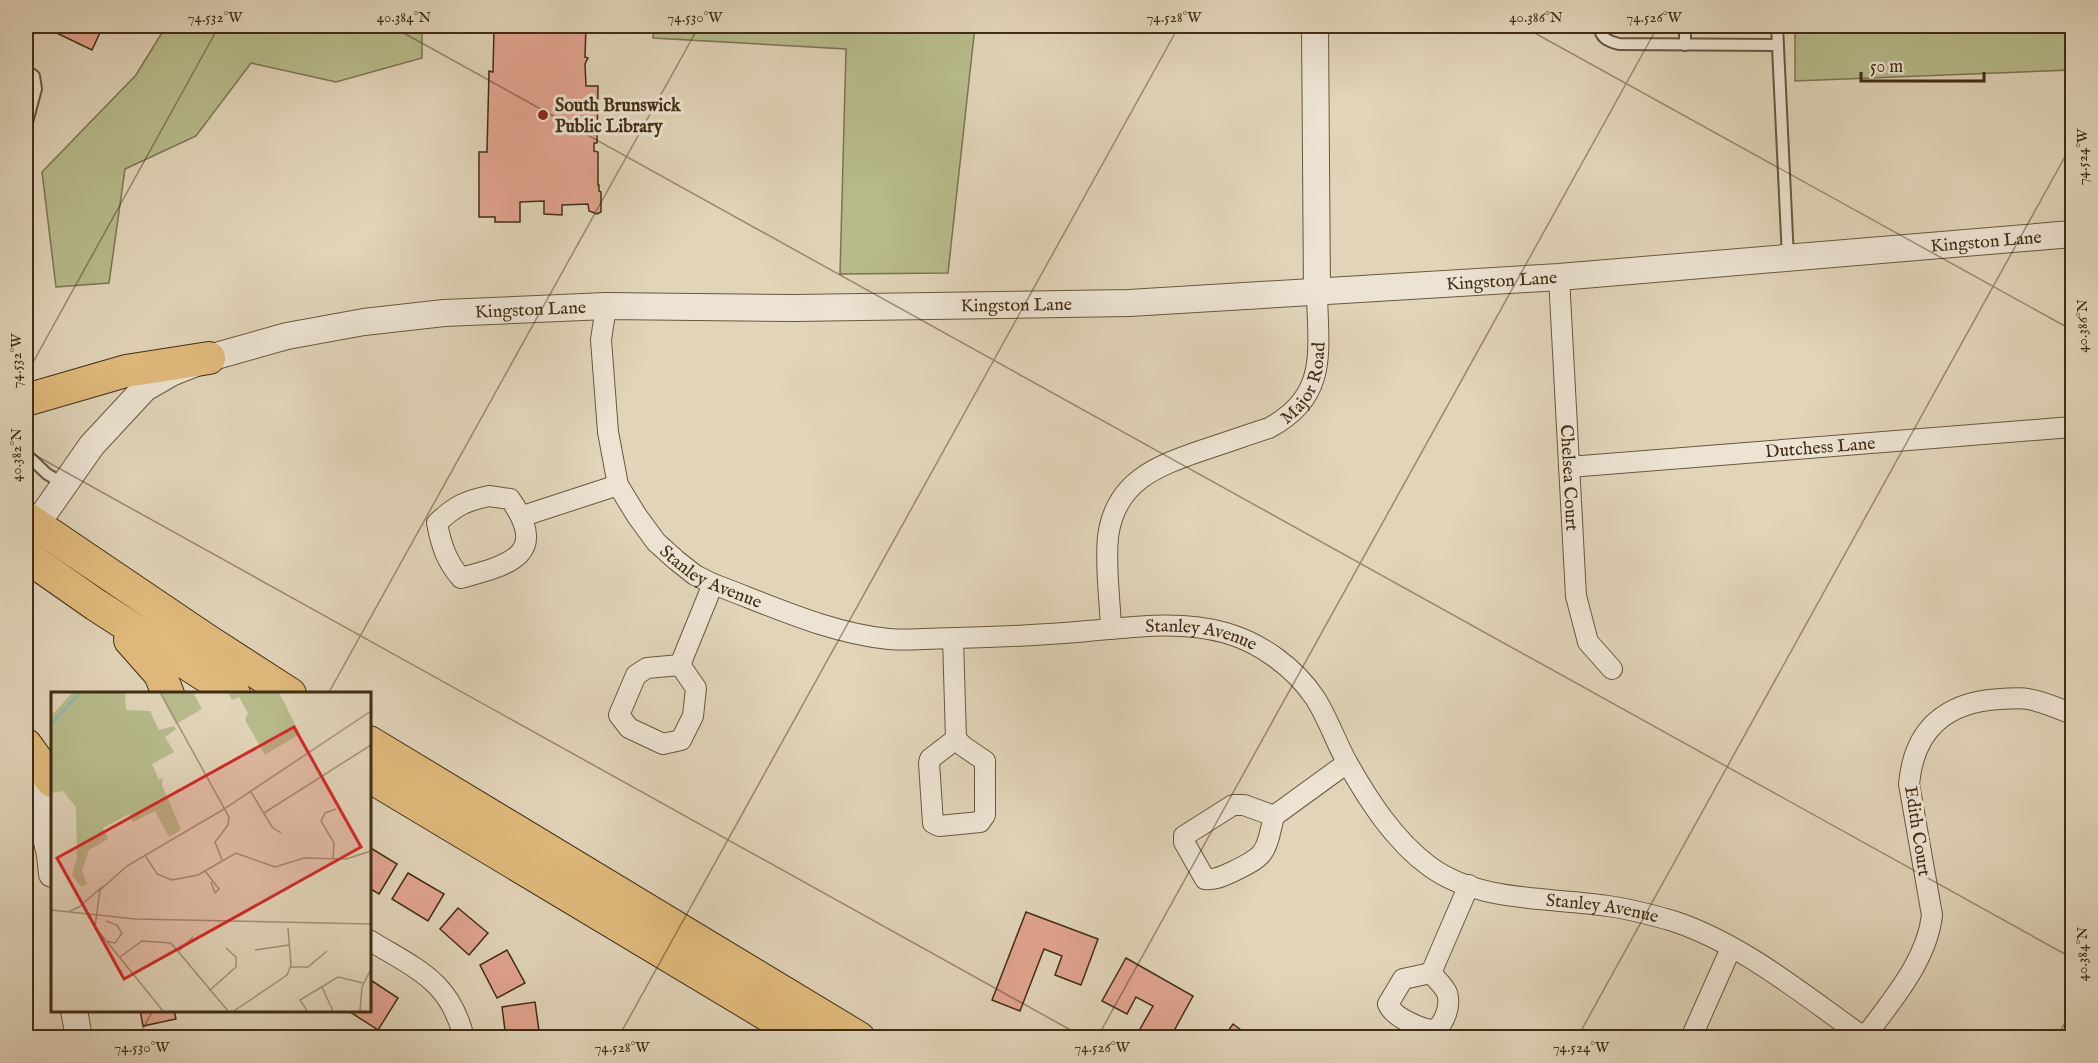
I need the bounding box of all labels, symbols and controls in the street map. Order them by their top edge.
text: 74.532°W [187,8,243,27]
text: 40.384°N [377,8,431,27]
text: 74.530°W [667,8,723,27]
text: 74.528°W [1146,8,1202,27]
text: 40.386°N [1509,8,1563,27]
text: 74.526°W [1626,8,1683,27]
scale bar [1861,45,1984,83]
text: 50 m [1870,56,1903,79]
place label: South Brunswick Public Library [555,95,682,139]
marker: South Brunswick Public Library [536,108,550,122]
text: 74.524°W [2073,128,2092,185]
street label: Kingston Lane [1930,227,2043,259]
street label: Kingston Lane [1445,267,1558,297]
street label: Kingston Lane [960,294,1072,319]
street label: Kingston Lane [474,297,587,325]
text: 40.386°N [2073,299,2092,353]
text: 74.532°W [7,333,26,389]
street label: Major Road [1276,341,1331,430]
street label: Chelsea Court [1554,424,1583,532]
text: 40.382°N [7,428,26,482]
street label: Dutchess Lane [1764,433,1876,464]
street label: Stanley Avenue [654,541,765,615]
street label: Stanley Avenue [1145,615,1260,657]
inset map [51,692,370,1012]
street label: Edith Court [1898,784,1935,878]
street label: Stanley Avenue [1545,890,1661,929]
text: 40.384°N [2073,927,2092,981]
text: 74.530°W [114,1038,170,1057]
text: 74.528°W [594,1038,650,1057]
text: 74.526°W [1074,1038,1131,1057]
text: 74.524°W [1553,1038,1610,1057]

